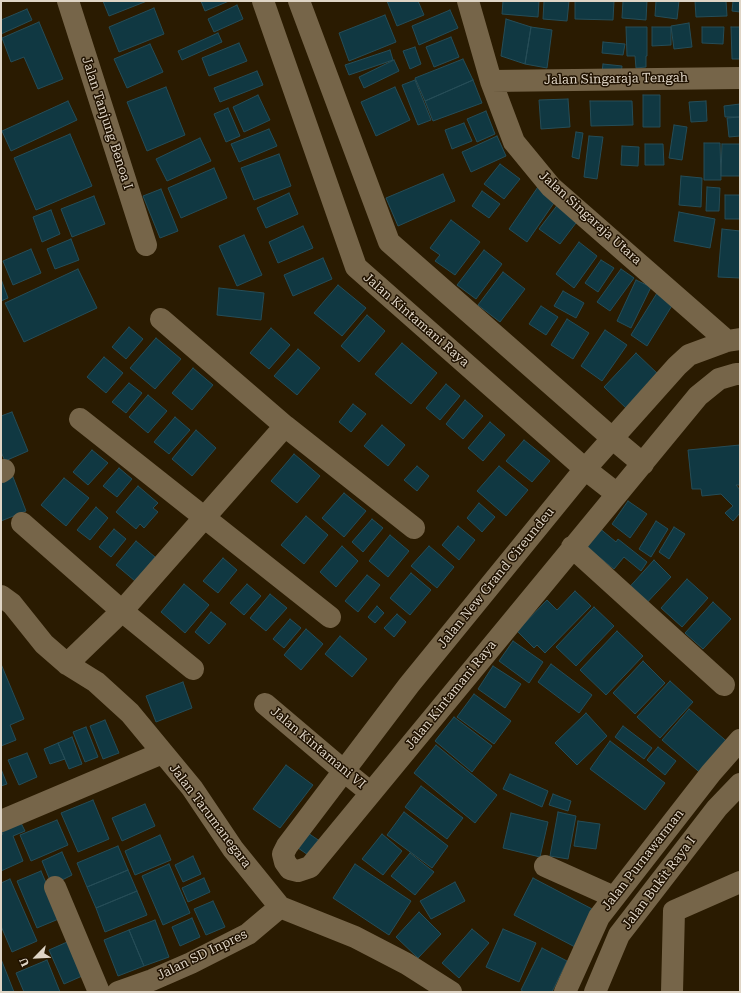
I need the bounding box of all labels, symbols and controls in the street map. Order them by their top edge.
street label: Jalan Tanjung Benoa I [78,55,136,191]
street label: Jalan Singaraja Tengah [544,70,688,88]
street label: Jalan Singaraja Utara [536,168,644,268]
street label: Jalan Kintamani Raya [360,270,472,370]
street label: Jalan New Grand Cireundeu [434,504,558,652]
street label: Jalan Kintamani Raya [402,637,500,753]
street label: Jalan Kintamani VI [267,704,369,792]
street label: Jalan Tarumanegara [166,761,254,871]
street label: Jalan Purnawarman [599,806,687,914]
street label: Jalan Bukit Raya I [619,833,699,933]
street label: Jalan SD Inpres [154,926,250,984]
north arrow [16,937,56,977]
text: U [17,956,32,969]

